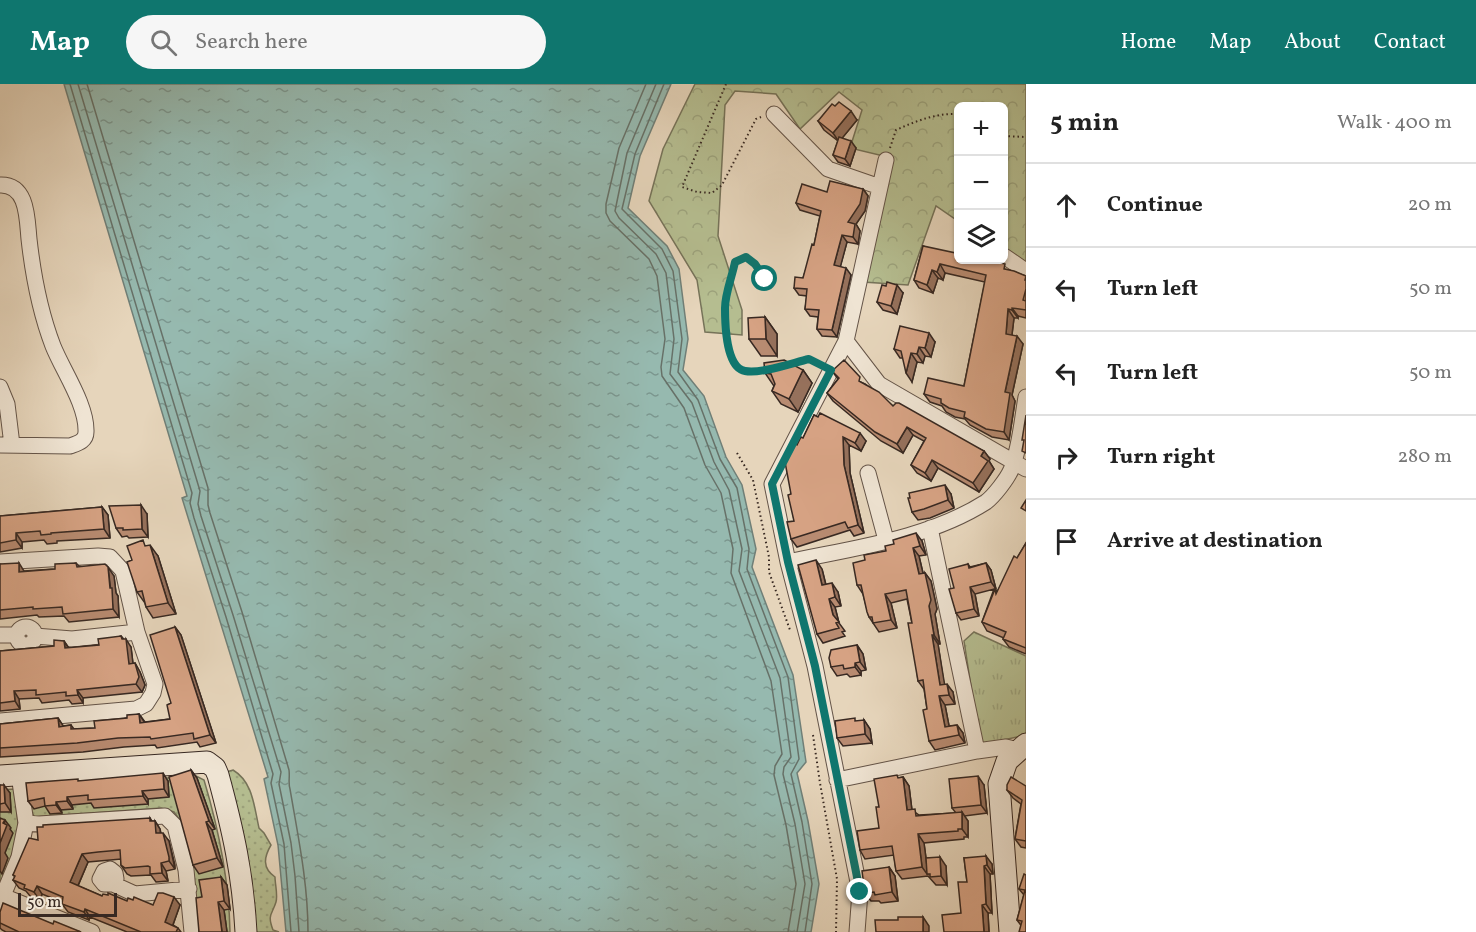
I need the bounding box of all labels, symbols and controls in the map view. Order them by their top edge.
search box [126,15,546,69]
text: Map [30,23,90,62]
icon: search [147,26,180,59]
text: Search here [195,27,308,58]
text: Home [1121,28,1176,57]
text: Map [1209,28,1251,57]
text: About [1284,28,1341,57]
text: Contact [1374,28,1446,57]
map controls [954,102,1008,264]
button: + [954,102,1008,156]
text: 5 min [1050,105,1119,141]
text: Walk · 400 m [1337,109,1452,137]
button: − [954,156,1008,210]
icon: ahead [1050,189,1083,222]
text: Continue [1107,190,1203,221]
text: 20 m [1408,191,1452,219]
button: layers [954,210,1008,264]
route start [751,265,777,291]
icon: left [1050,273,1083,306]
text: Turn left [1107,274,1198,305]
text: 50 m [1409,275,1452,303]
icon: left [1050,357,1083,390]
text: Turn left [1107,358,1198,389]
text: 50 m [1409,359,1452,387]
icon: right [1050,441,1083,474]
text: Turn right [1107,442,1215,473]
text: 280 m [1397,443,1452,471]
icon: arrive [1050,525,1083,558]
text: Arrive at destination [1107,526,1323,557]
route end [846,878,872,904]
scale bar [18,890,117,918]
text: 50 m [27,892,61,914]

